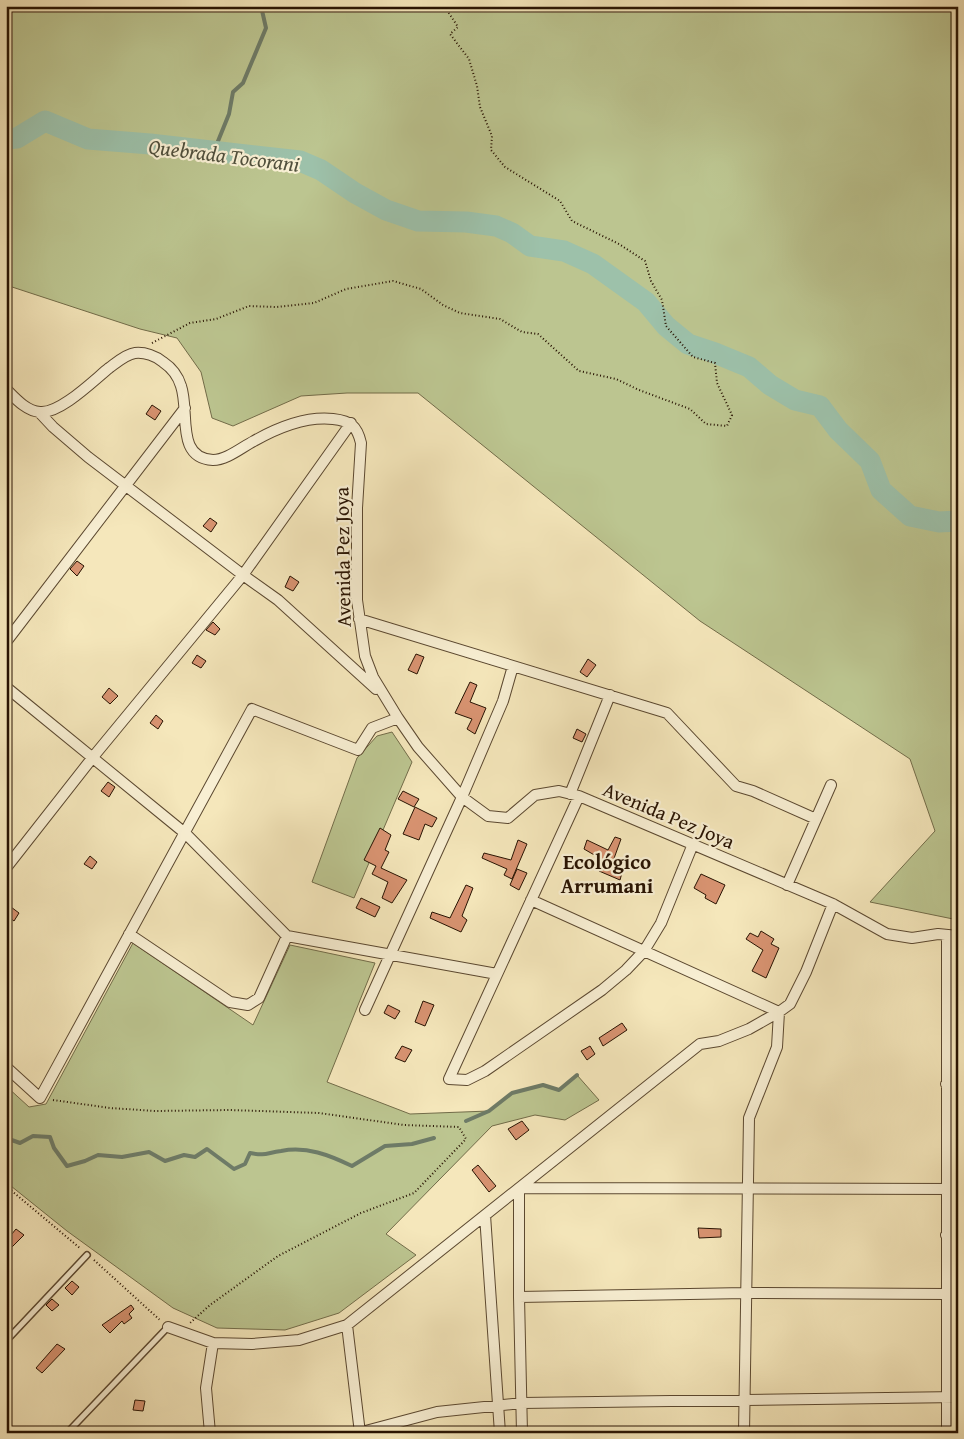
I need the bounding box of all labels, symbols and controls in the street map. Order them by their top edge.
water label: Quebrada Tocorani [147,130,302,180]
street label: Avenida Pez Joya [326,486,358,627]
street label: Avenida Pez Joya [599,774,740,856]
district label: Ecológico Arrumani [561,846,654,901]

